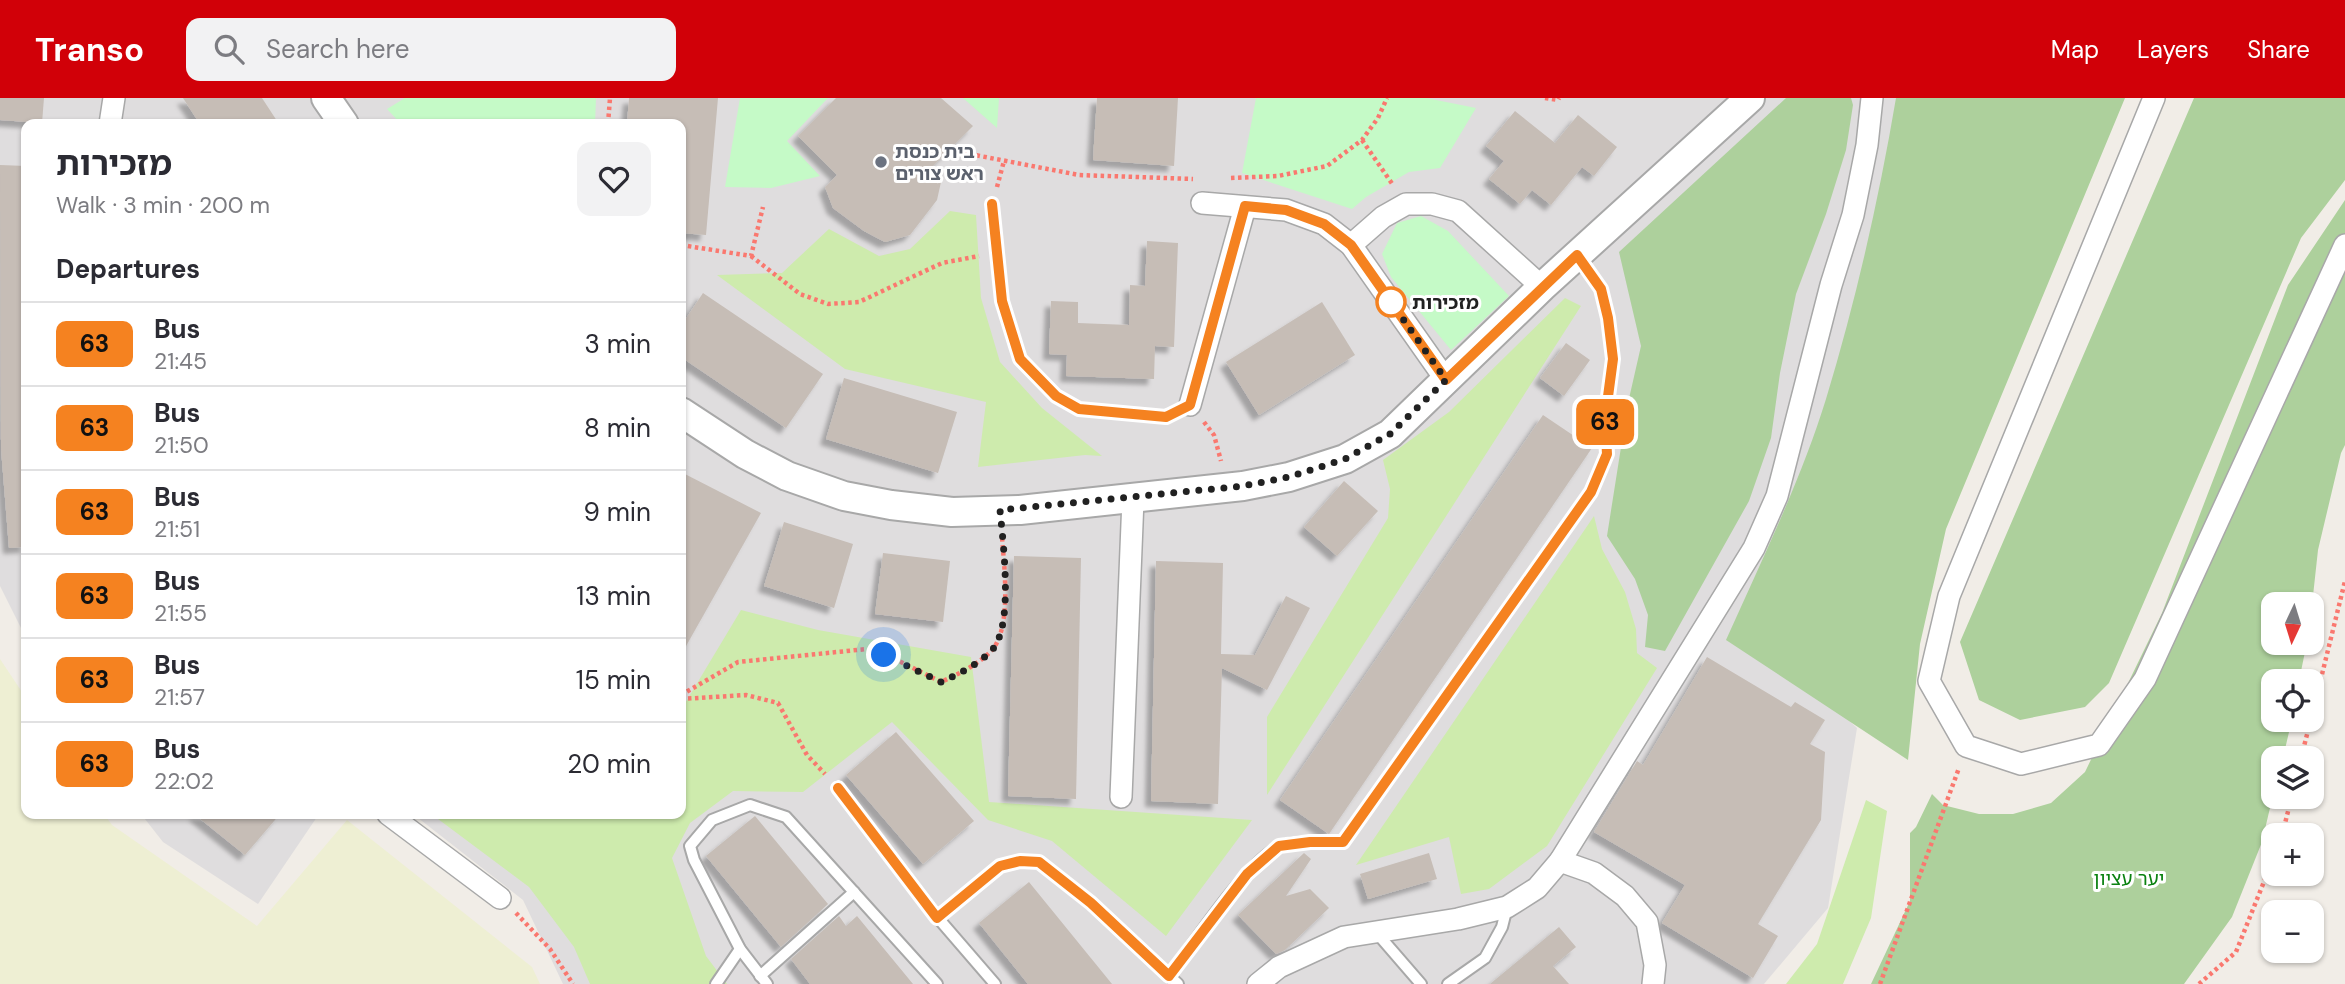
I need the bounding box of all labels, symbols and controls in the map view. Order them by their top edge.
search box [186,18,676,81]
text: Transo [35,28,144,71]
icon: search [210,30,248,68]
text: Search here [266,32,410,66]
text: Map [2051,34,2099,65]
text: Layers [2137,34,2209,65]
text: Share [2247,34,2310,65]
place label: בית כנסת ראש צורים [895,139,984,186]
text: מזכירות [56,142,172,185]
button: heart [577,142,651,216]
marker: בית כנסת ראש צורים [873,154,889,170]
text: Walk · 3 min · 200 m [56,190,270,220]
text: Departures [56,252,200,286]
marker: מזכירות [1376,287,1406,317]
place label: מזכירות [1412,290,1479,315]
text: Bus [154,312,200,346]
text: 3 min [584,327,651,361]
text: 63 [80,328,109,359]
text: 21:45 [154,346,207,376]
text: Bus [154,396,200,430]
line badge: 63 [1574,399,1636,445]
text: 63 [1590,406,1620,437]
text: 8 min [584,411,651,445]
text: 63 [80,412,109,443]
text: 21:50 [154,430,209,460]
text: Bus [154,480,200,514]
text: 9 min [583,495,651,529]
text: 63 [80,496,109,527]
text: 21:51 [154,514,200,544]
text: Bus [154,564,200,598]
text: 13 min [576,579,651,613]
text: 63 [80,580,109,611]
north arrow [2261,592,2324,654]
map controls [2261,592,2324,963]
text: 21:55 [154,598,207,628]
your location [866,637,901,672]
text: Bus [154,648,200,682]
text: 15 min [576,663,651,697]
text: 63 [80,664,109,695]
button: locate [2261,669,2324,732]
text: 21:57 [154,682,205,712]
text: Bus [154,732,200,766]
button: layers [2261,746,2324,809]
text: 20 min [567,747,651,781]
text: 63 [80,748,109,779]
text: 22:02 [154,766,214,796]
button: + [2261,823,2324,886]
park label: יער עציון [2094,866,2164,891]
button: − [2261,900,2324,963]

